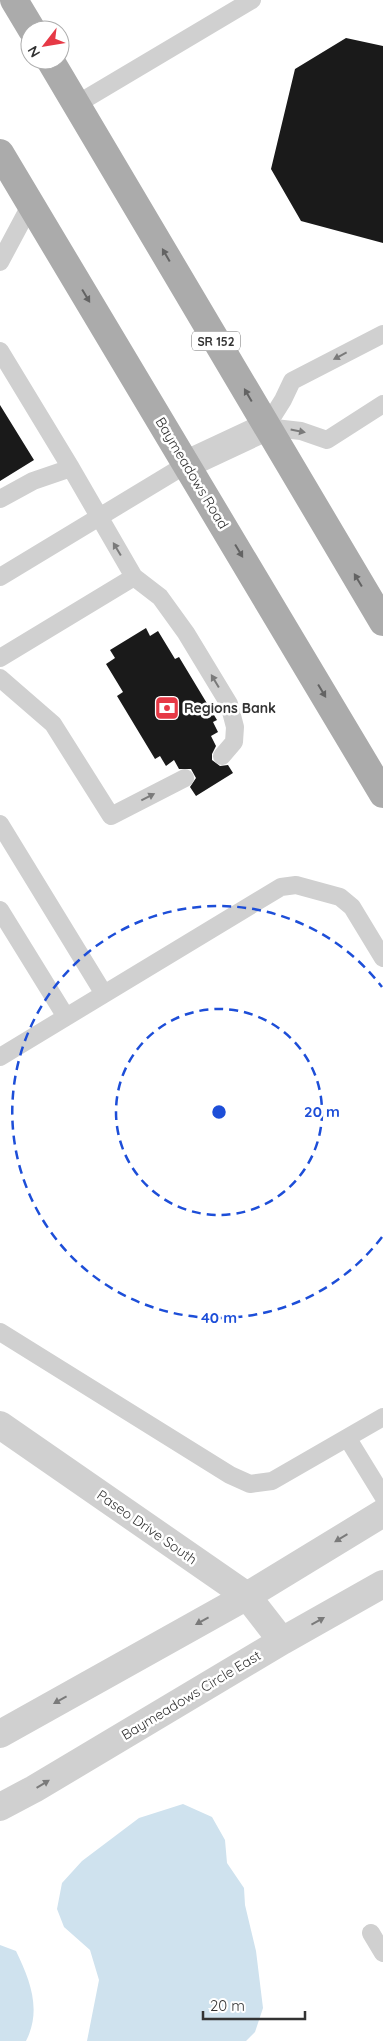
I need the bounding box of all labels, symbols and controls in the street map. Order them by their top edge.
north arrow [20,20,70,70]
text: N [23,43,44,61]
one-way arrow [161,249,170,262]
one-way arrow [82,289,91,302]
road number: SR 152 [192,332,240,351]
one-way arrow [333,352,347,360]
one-way arrow [244,388,252,403]
street label: Baymeadows Road [152,414,232,532]
one-way arrow [290,427,305,435]
one-way arrow [113,542,122,555]
one-way arrow [234,545,243,558]
one-way arrow [354,572,362,587]
one-way arrow [211,675,220,688]
one-way arrow [317,685,326,698]
bank icon: Regions Bank [154,695,180,721]
place label: Regions Bank [184,699,276,717]
one-way arrow [140,793,155,801]
text: 20 m [304,1102,340,1121]
centre of rings [210,1103,228,1121]
text: 40 m [201,1308,237,1327]
street label: Paseo Drive South [93,1486,201,1568]
one-way arrow [335,1534,348,1543]
one-way arrow [311,1616,325,1625]
one-way arrow [194,1617,209,1625]
street label: Baymeadows Circle East [118,1646,264,1744]
one-way arrow [53,1696,66,1705]
one-way arrow [36,1779,50,1788]
scale bar [203,1988,306,2020]
text: 20 m [210,1996,245,2015]

